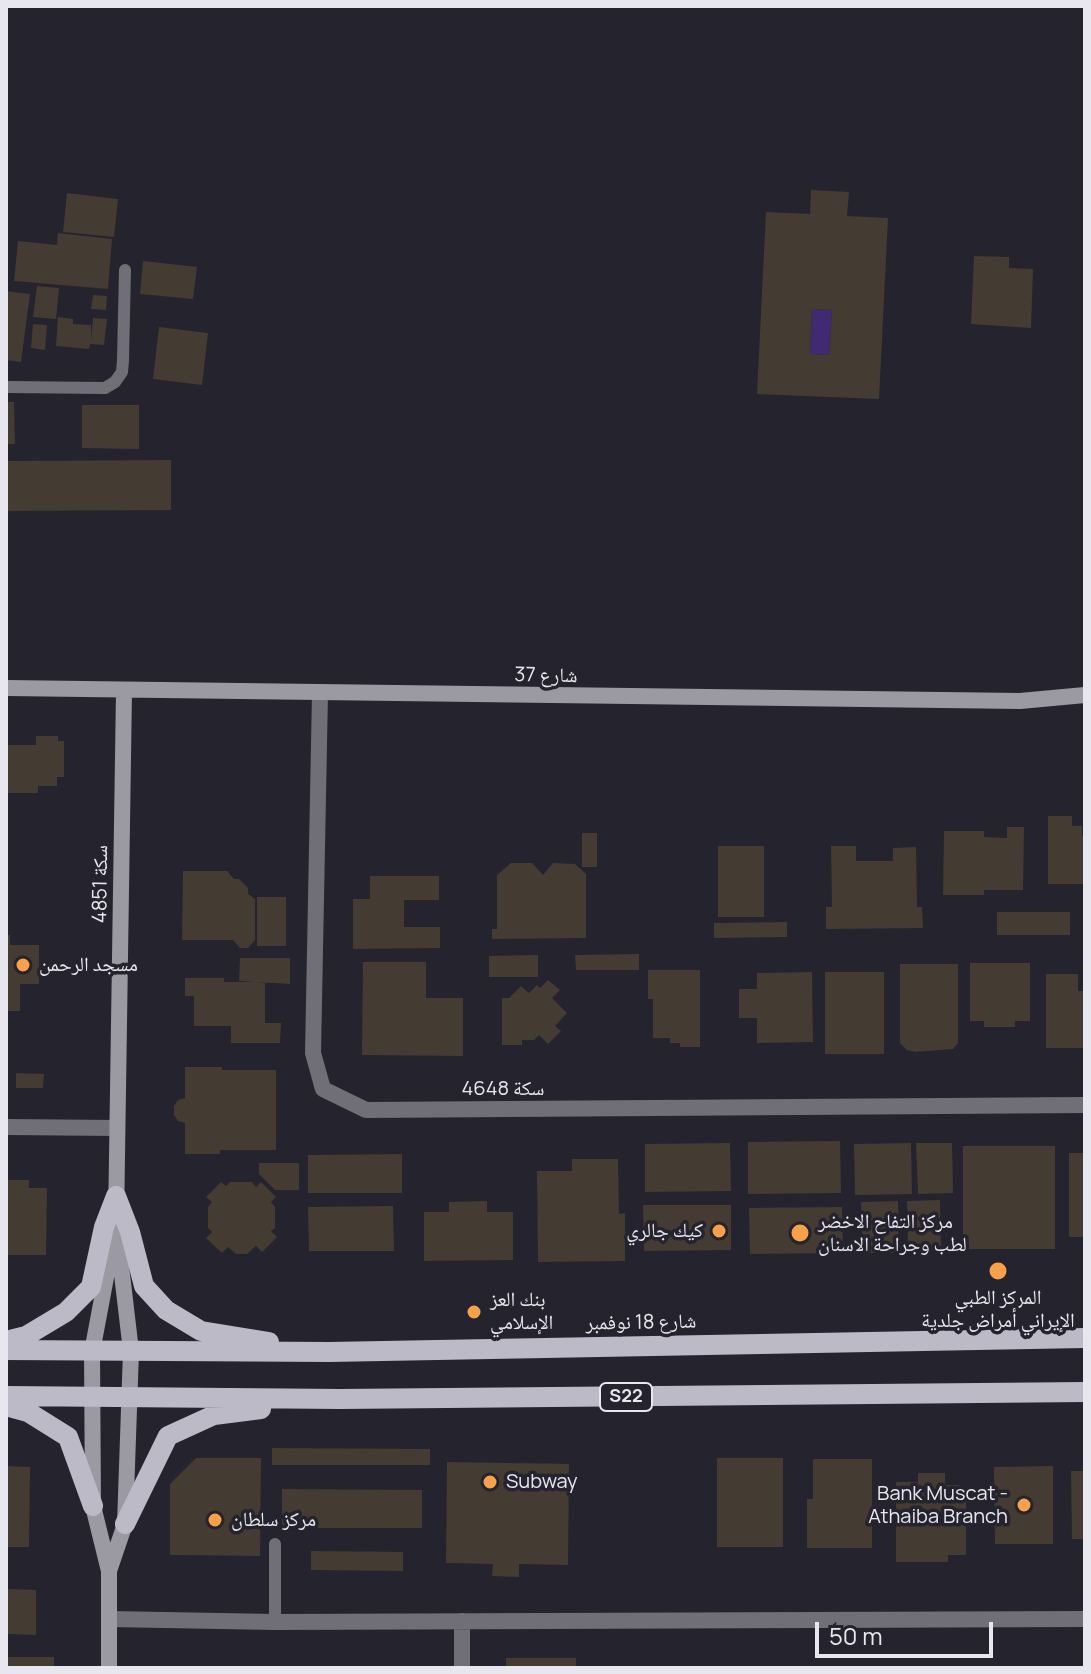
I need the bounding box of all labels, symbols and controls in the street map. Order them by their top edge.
street label: شارع 37 [514,663,578,689]
street label: سكة 4851 [88,845,114,923]
place label: مسجد الرحمن [39,953,138,977]
marker: مسجد الرحمن [14,956,32,974]
street label: سكة 4648 [462,1077,544,1101]
place label: مركز التفاح الاخضر لطب وجراحة الاسنان [818,1210,967,1257]
place label: كيك جالري [626,1219,703,1243]
marker: كيك جالري [710,1222,728,1240]
marker: مركز التفاح الاخضر لطب وجراحة الاسنان [789,1222,811,1244]
marker: المركز الطبي الإيراني أمراض جلدية [987,1260,1009,1282]
place label: المركز الطبي الإيراني أمراض جلدية [921,1286,1075,1333]
place label: بنك العز الإسلامي [490,1288,553,1335]
marker: بنك العز الإسلامي [465,1303,483,1321]
street label: شارع 18 نوفمبر [585,1310,697,1336]
road number: S22 [600,1383,652,1411]
place label: Subway [506,1470,577,1494]
marker: Subway [481,1473,499,1491]
place label: Bank Muscat - Athaiba Branch [868,1482,1008,1529]
marker: Bank Muscat - Athaiba Branch [1015,1496,1033,1514]
place label: مركز سلطان [231,1508,316,1532]
marker: مركز سلطان [206,1511,224,1529]
scale bar [819,1606,997,1656]
text: 50 m [829,1619,883,1652]

